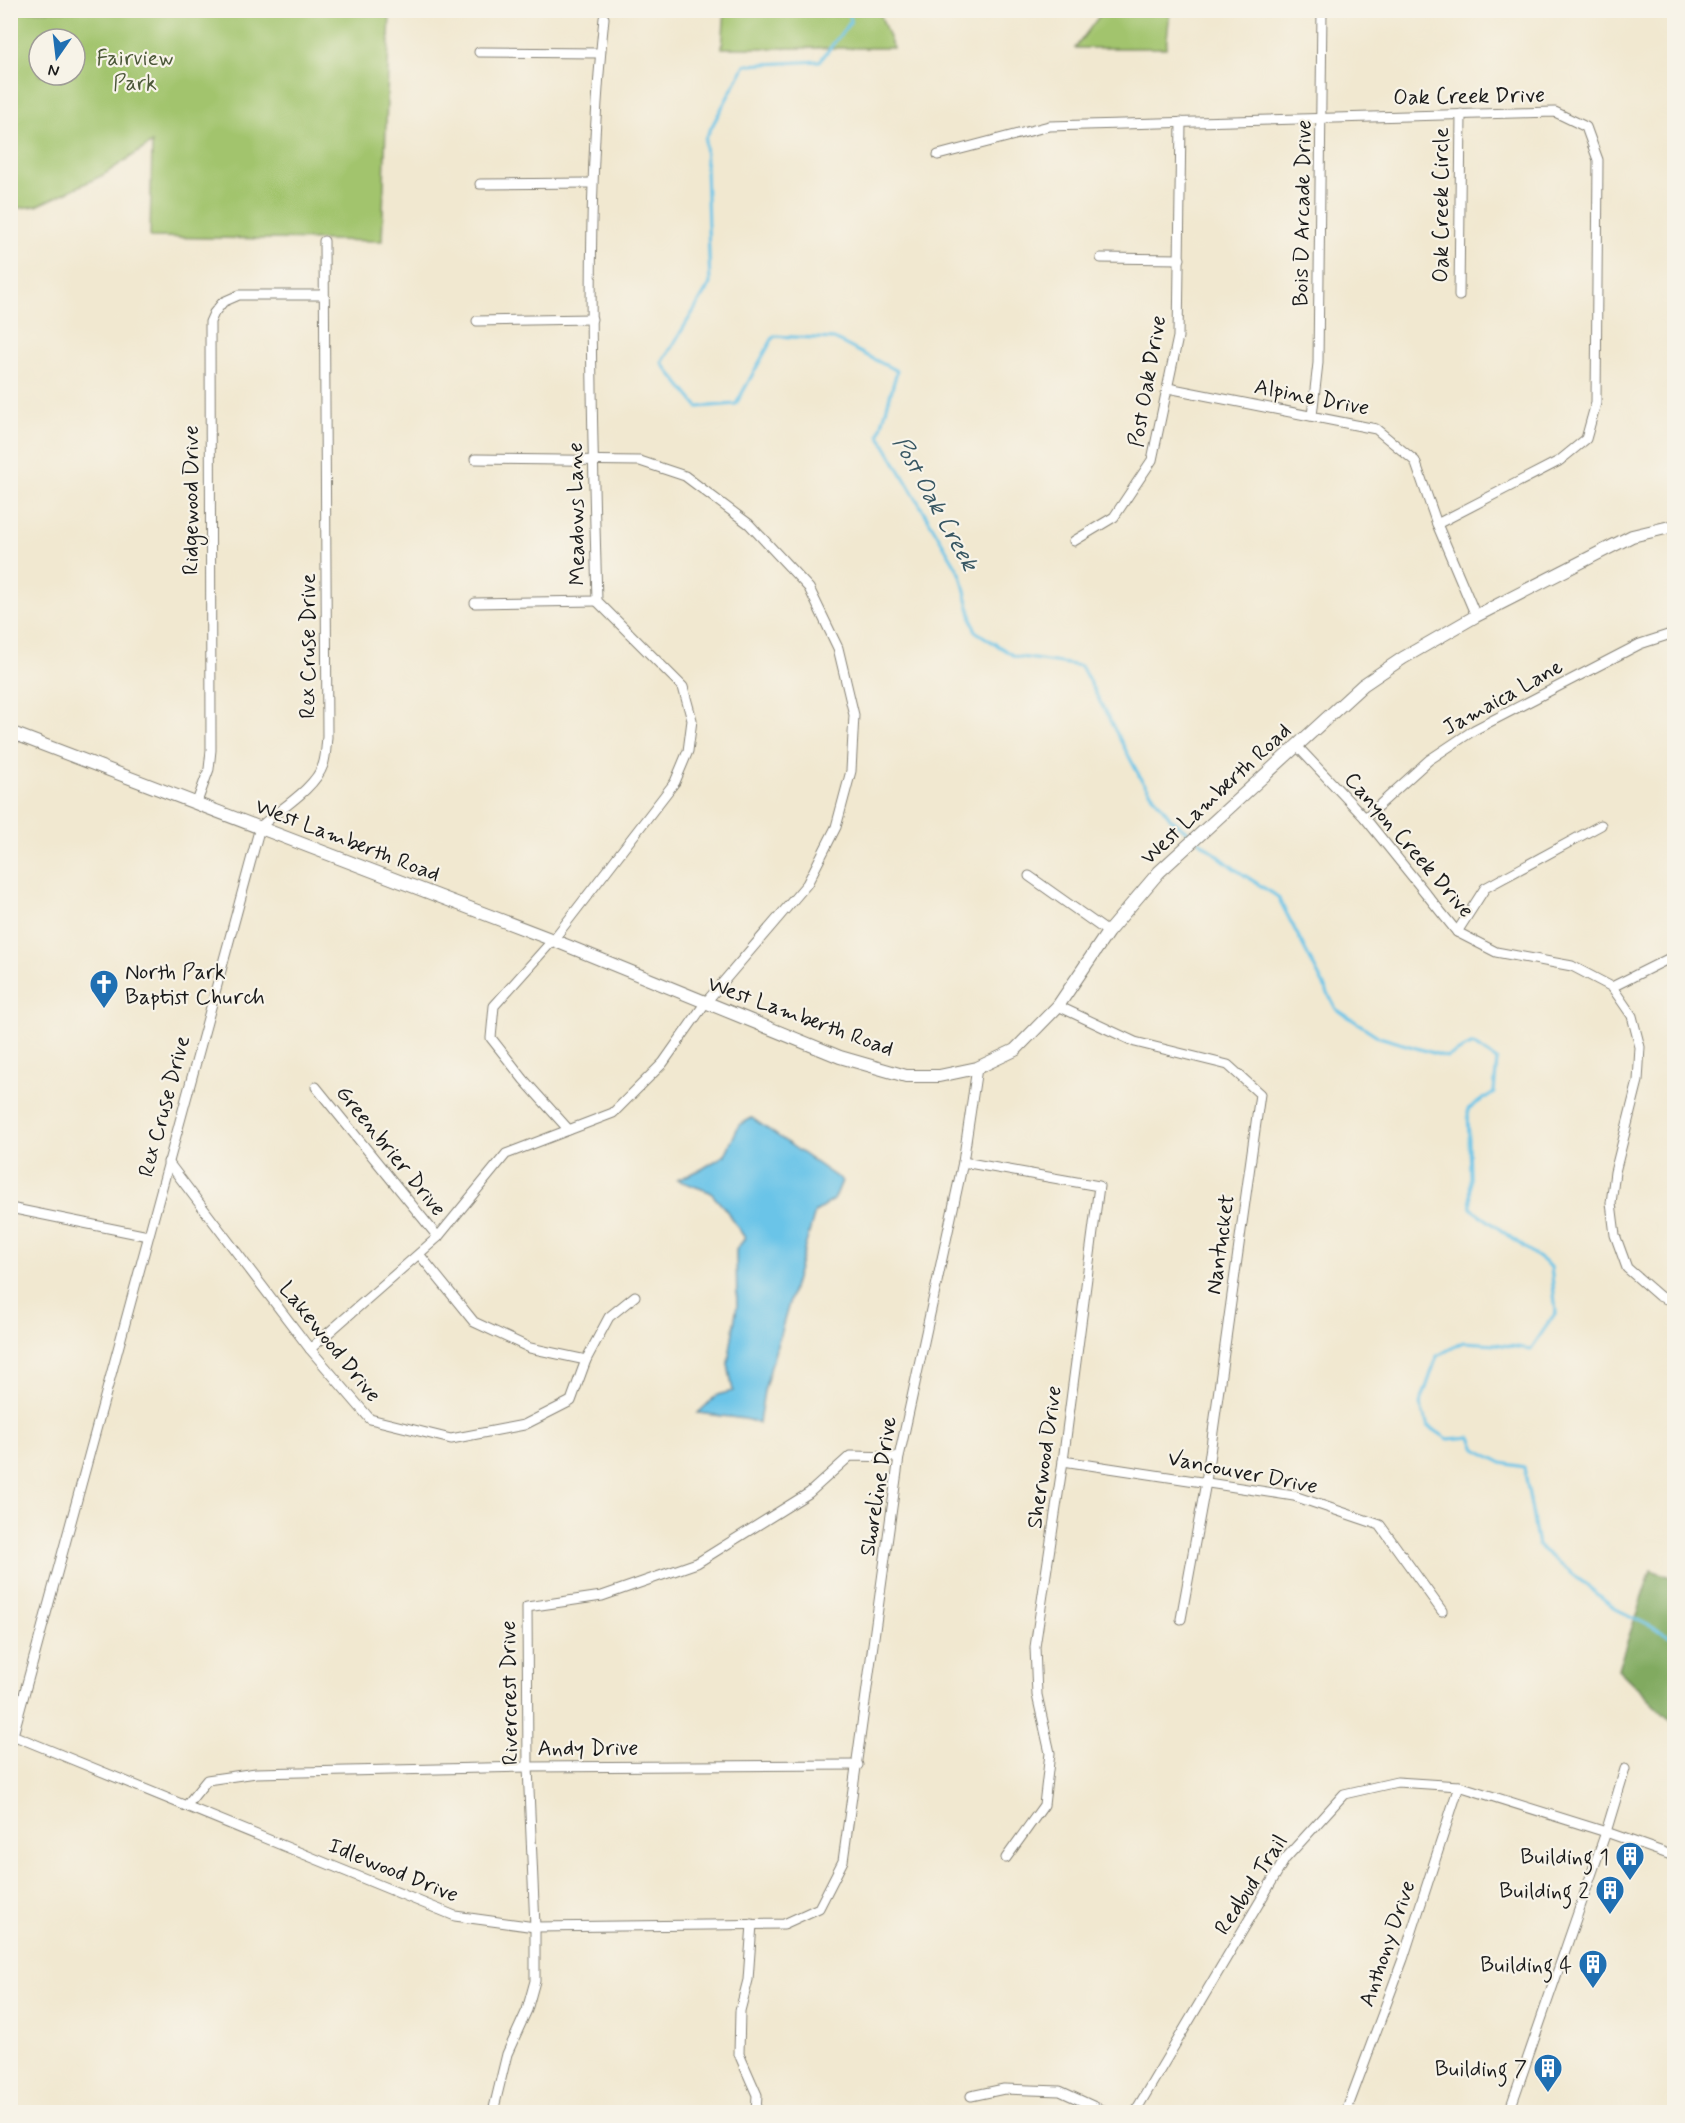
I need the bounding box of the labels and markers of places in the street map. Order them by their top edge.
place label: North Park Baptist Church [125,959,265,1012]
church icon: North Park Baptist Church [88,968,120,1010]
building icon: Building 1 [1614,1840,1646,1882]
place label: Building 1 [1520,1844,1609,1875]
building icon: Building 2 [1594,1874,1626,1916]
place label: Building 2 [1499,1878,1589,1909]
building icon: Building 4 [1577,1948,1609,1990]
place label: Building 4 [1480,1952,1572,1983]
building icon: Building 7 [1532,2052,1564,2094]
place label: Building 7 [1435,2056,1527,2087]

